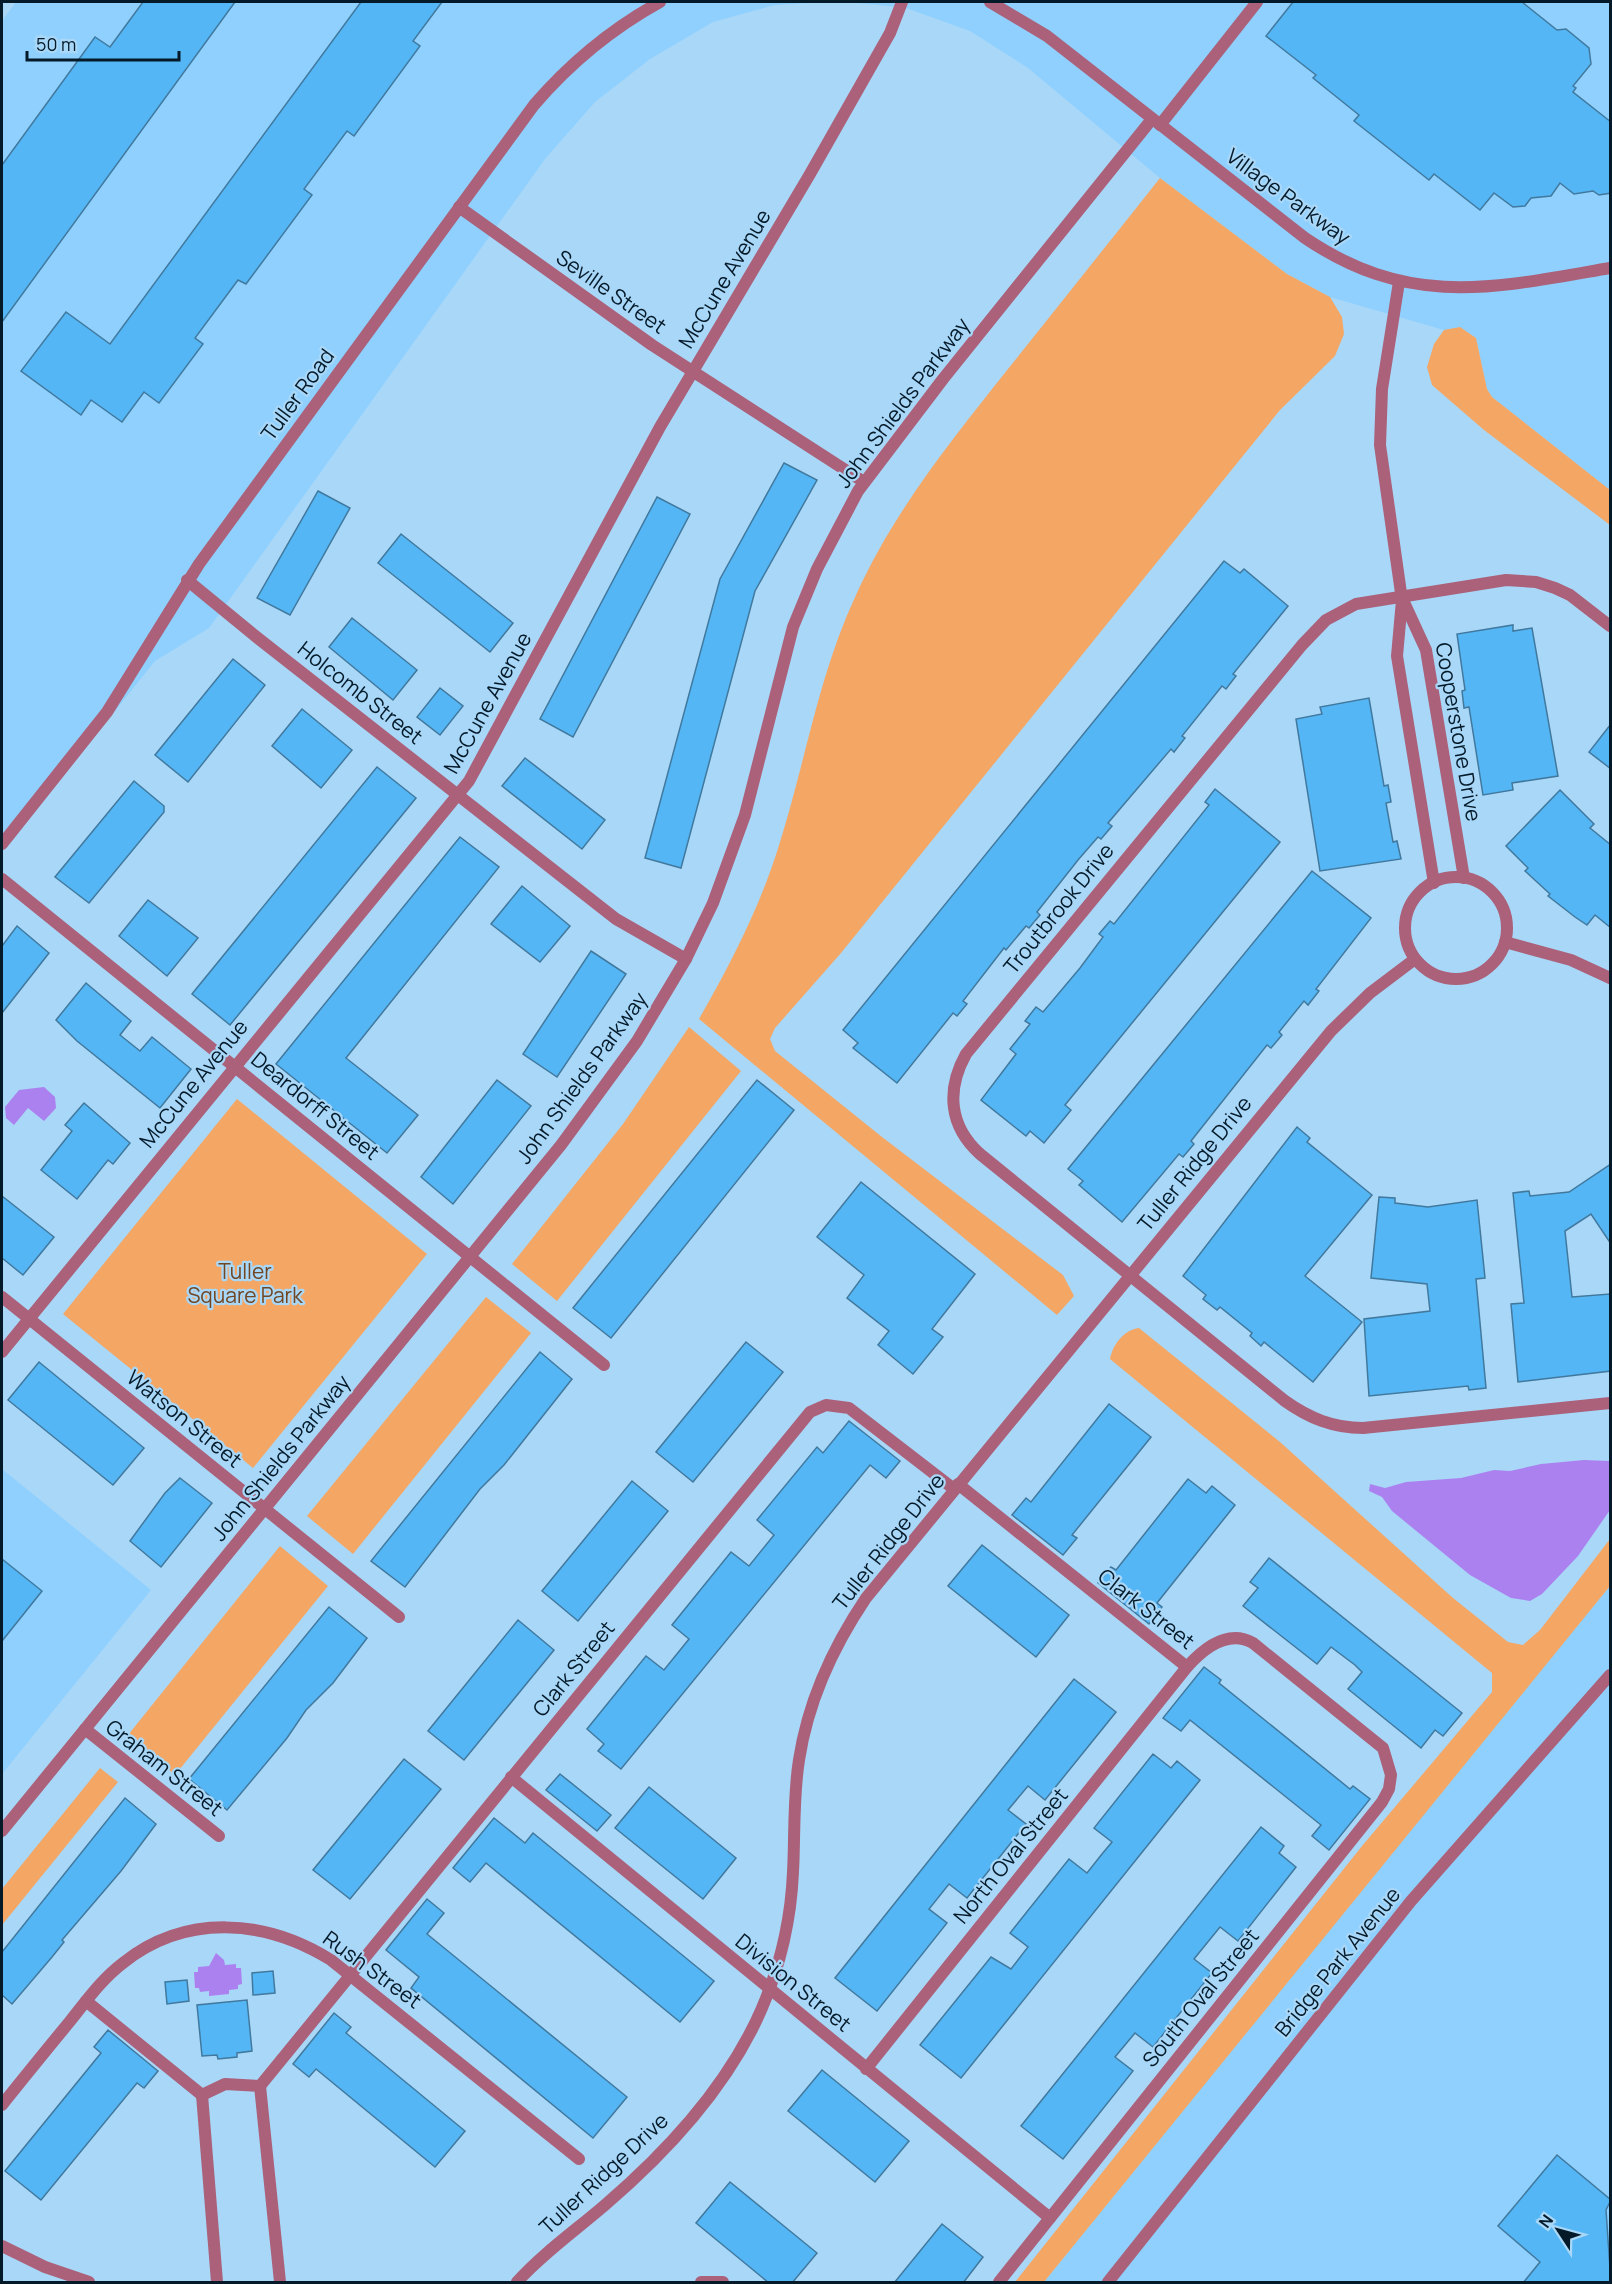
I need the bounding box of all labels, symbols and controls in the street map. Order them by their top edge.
scale bar [27,24,178,62]
text: 50 m [36,32,76,56]
street label: Village Parkway [1221,142,1356,251]
street label: McCune Avenue [672,204,777,353]
street label: Seville Street [551,243,672,339]
street label: John Shields Parkway [829,312,975,493]
street label: Tuller Road [254,343,340,446]
street label: McCune Avenue [437,627,538,778]
street label: Holcomb Street [292,635,429,750]
street label: Cooperstone Drive [1429,640,1488,823]
street label: Troutbrook Drive [997,837,1120,980]
street label: John Shields Parkway [509,986,653,1169]
street label: McCune Avenue [133,1013,254,1153]
street label: Deardorff Street [246,1045,386,1166]
street label: Tuller Ridge Drive [1131,1090,1257,1237]
park label: Tuller Square Park [187,1257,303,1309]
street label: Watson Street [121,1363,248,1473]
street label: John Shields Parkway [205,1369,356,1546]
street label: Tuller Ridge Drive [826,1467,950,1616]
street label: Clark Street [1093,1562,1201,1655]
street label: Clark Street [526,1615,620,1722]
street label: Graham Street [100,1713,229,1822]
street label: North Oval Street [947,1782,1074,1929]
street label: Bridge Park Avenue [1268,1881,1406,2042]
street label: South Oval Street [1136,1922,1265,2072]
street label: Rush Street [318,1924,427,2014]
street label: Division Street [730,1927,857,2038]
street label: Tuller Ridge Drive [533,2106,674,2240]
north arrow [1528,2200,1588,2260]
text: N [1534,2210,1558,2232]

